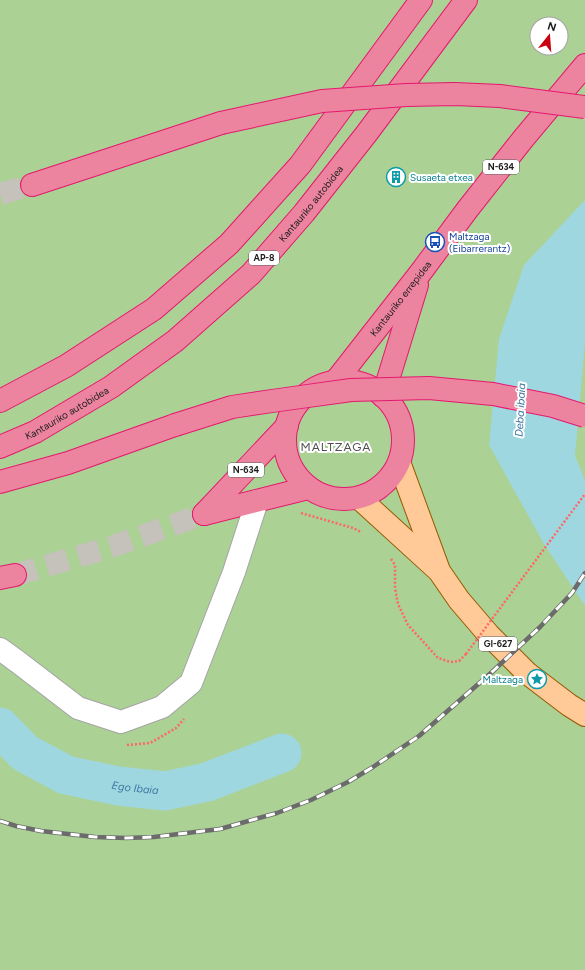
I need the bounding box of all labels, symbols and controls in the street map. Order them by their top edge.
north arrow [529,16,569,56]
text: N [546,19,558,34]
road number: N-634 [483,160,519,174]
street label: Kantauriko autobidea [276,163,346,245]
building icon: Susaeta etxea [385,166,407,188]
place label: Susaeta etxea [410,171,473,184]
place label: Maltzaga (Eibarrerantz) [449,230,510,255]
bus stop icon: Maltzaga (Eibarrerantz) [424,231,446,253]
road number: AP-8 [249,251,279,265]
street label: Kantauriko errepidea [367,258,434,339]
water label: Deba ibaia [513,382,528,437]
street label: Kantauriko autobidea [23,384,111,443]
district label: MALTZAGA [301,440,371,454]
road number: N-634 [228,463,264,477]
road number: GI-627 [479,637,517,651]
place icon: Maltzaga [526,668,548,690]
place label: Maltzaga [482,673,523,686]
water label: Ego Ibaia [110,779,160,797]

